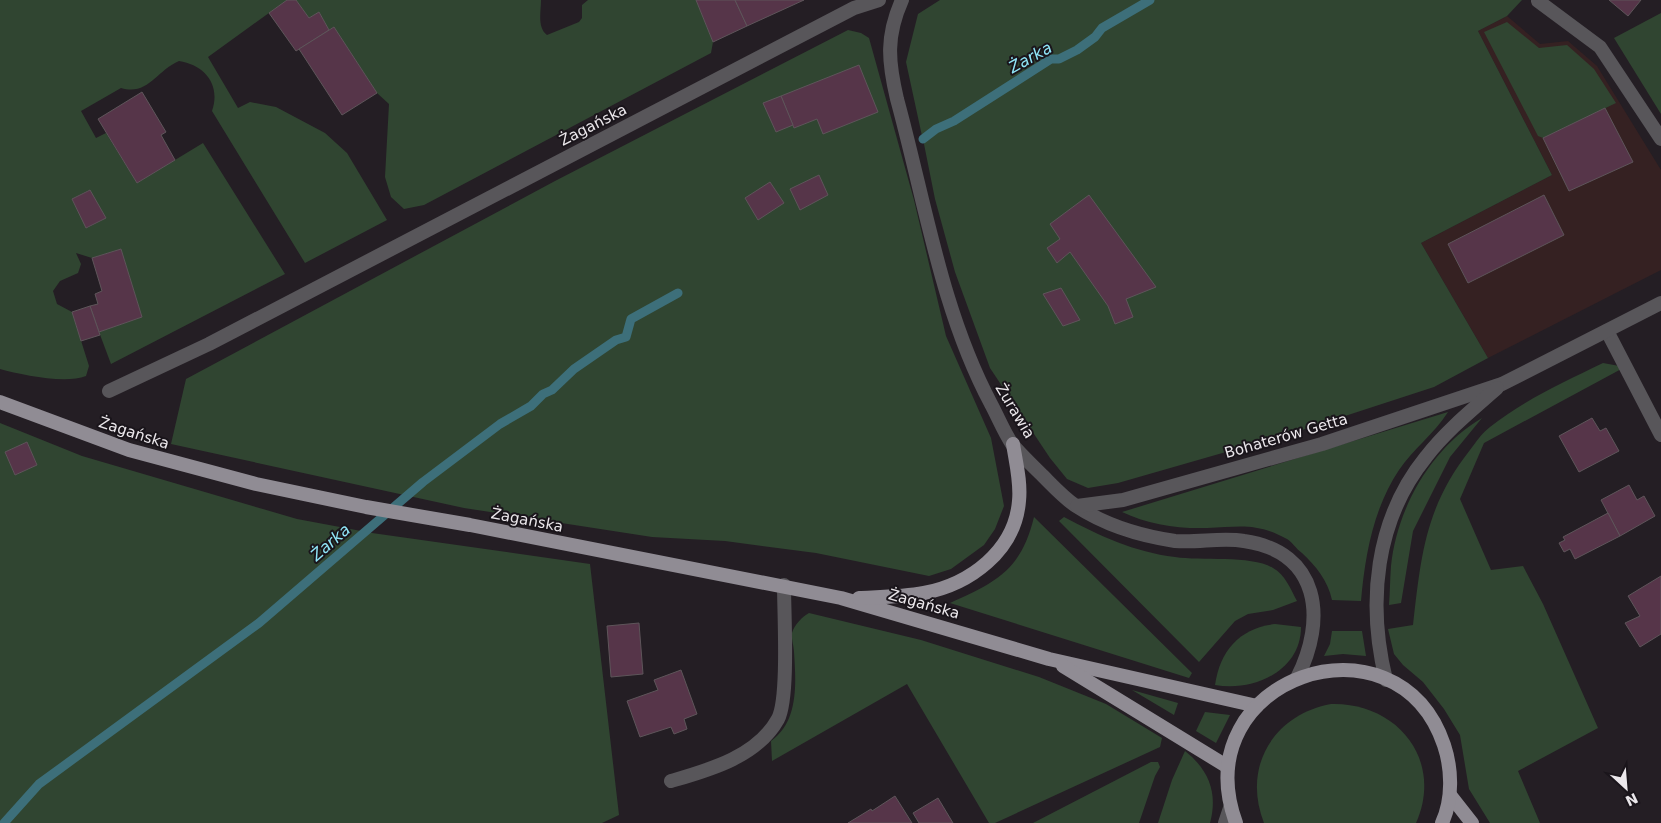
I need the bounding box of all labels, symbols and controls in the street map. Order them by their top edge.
water label: Żarka [1004,38,1055,77]
street label: Żagańska [556,99,630,150]
street label: Żurawia [992,380,1039,442]
street label: Bohaterów Getta [1222,410,1350,462]
street label: Żagańska [96,412,172,453]
street label: Żagańska [489,503,565,536]
water label: Żarka [306,520,354,565]
street label: Żagańska [886,584,962,623]
north arrow [1601,763,1651,813]
text: N [1623,790,1640,809]

